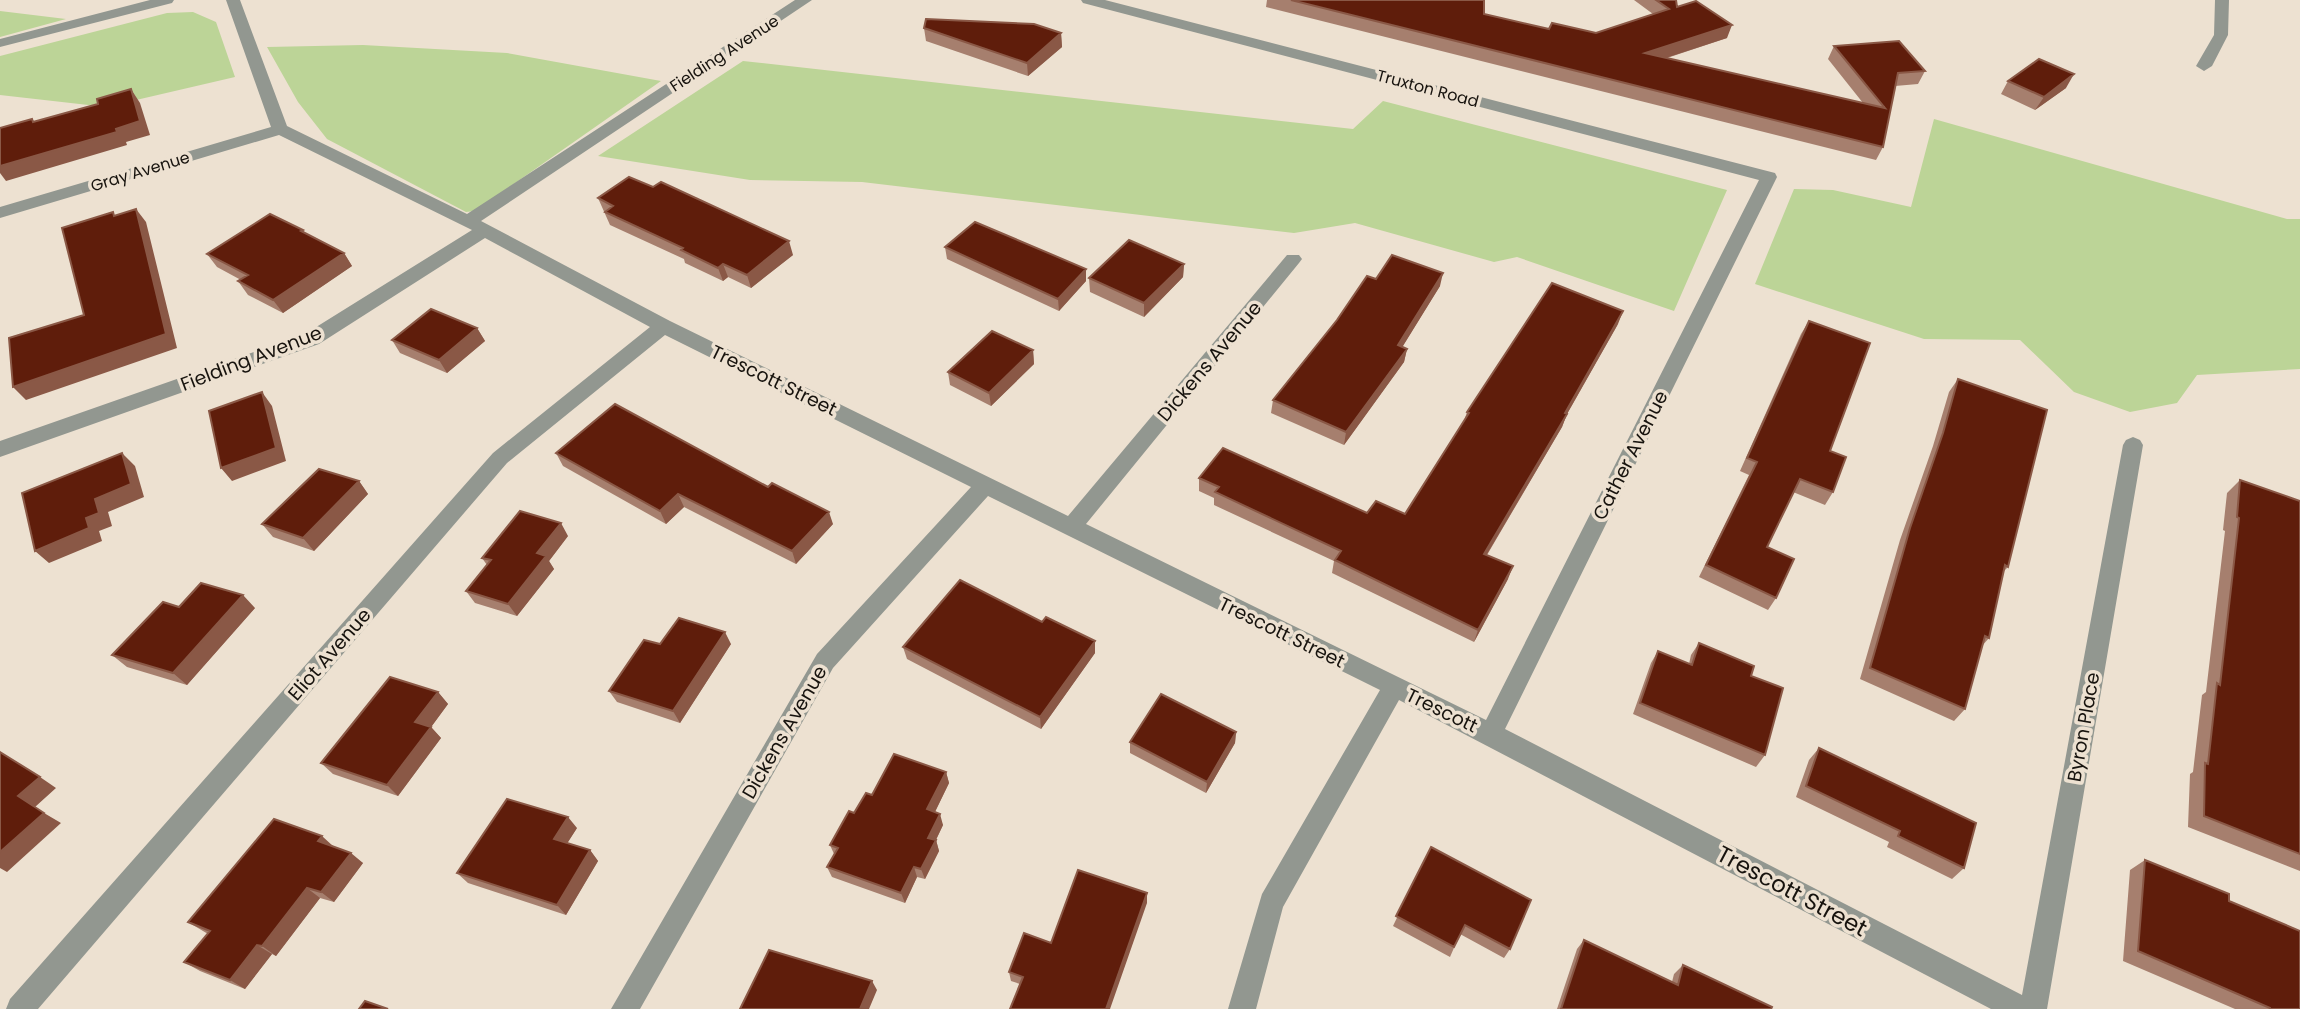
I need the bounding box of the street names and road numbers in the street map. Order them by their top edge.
street label: Fielding Avenue [665,9,783,97]
street label: Truxton Road [1374,64,1481,113]
street label: Gray Avenue [88,145,193,197]
street label: Dickens Avenue [1151,295,1268,427]
street label: Fielding Avenue [176,319,326,398]
street label: Trescott Street [706,338,841,423]
street label: Cather Avenue [1586,386,1675,525]
street label: Trescott Street [1214,590,1349,675]
street label: Eliot Avenue [282,602,377,706]
street label: Dickens Avenue [735,661,834,804]
street label: Byron Place [2061,670,2106,784]
street label: Trescott [1401,682,1482,739]
street label: Trescott Street [1711,838,1873,944]

